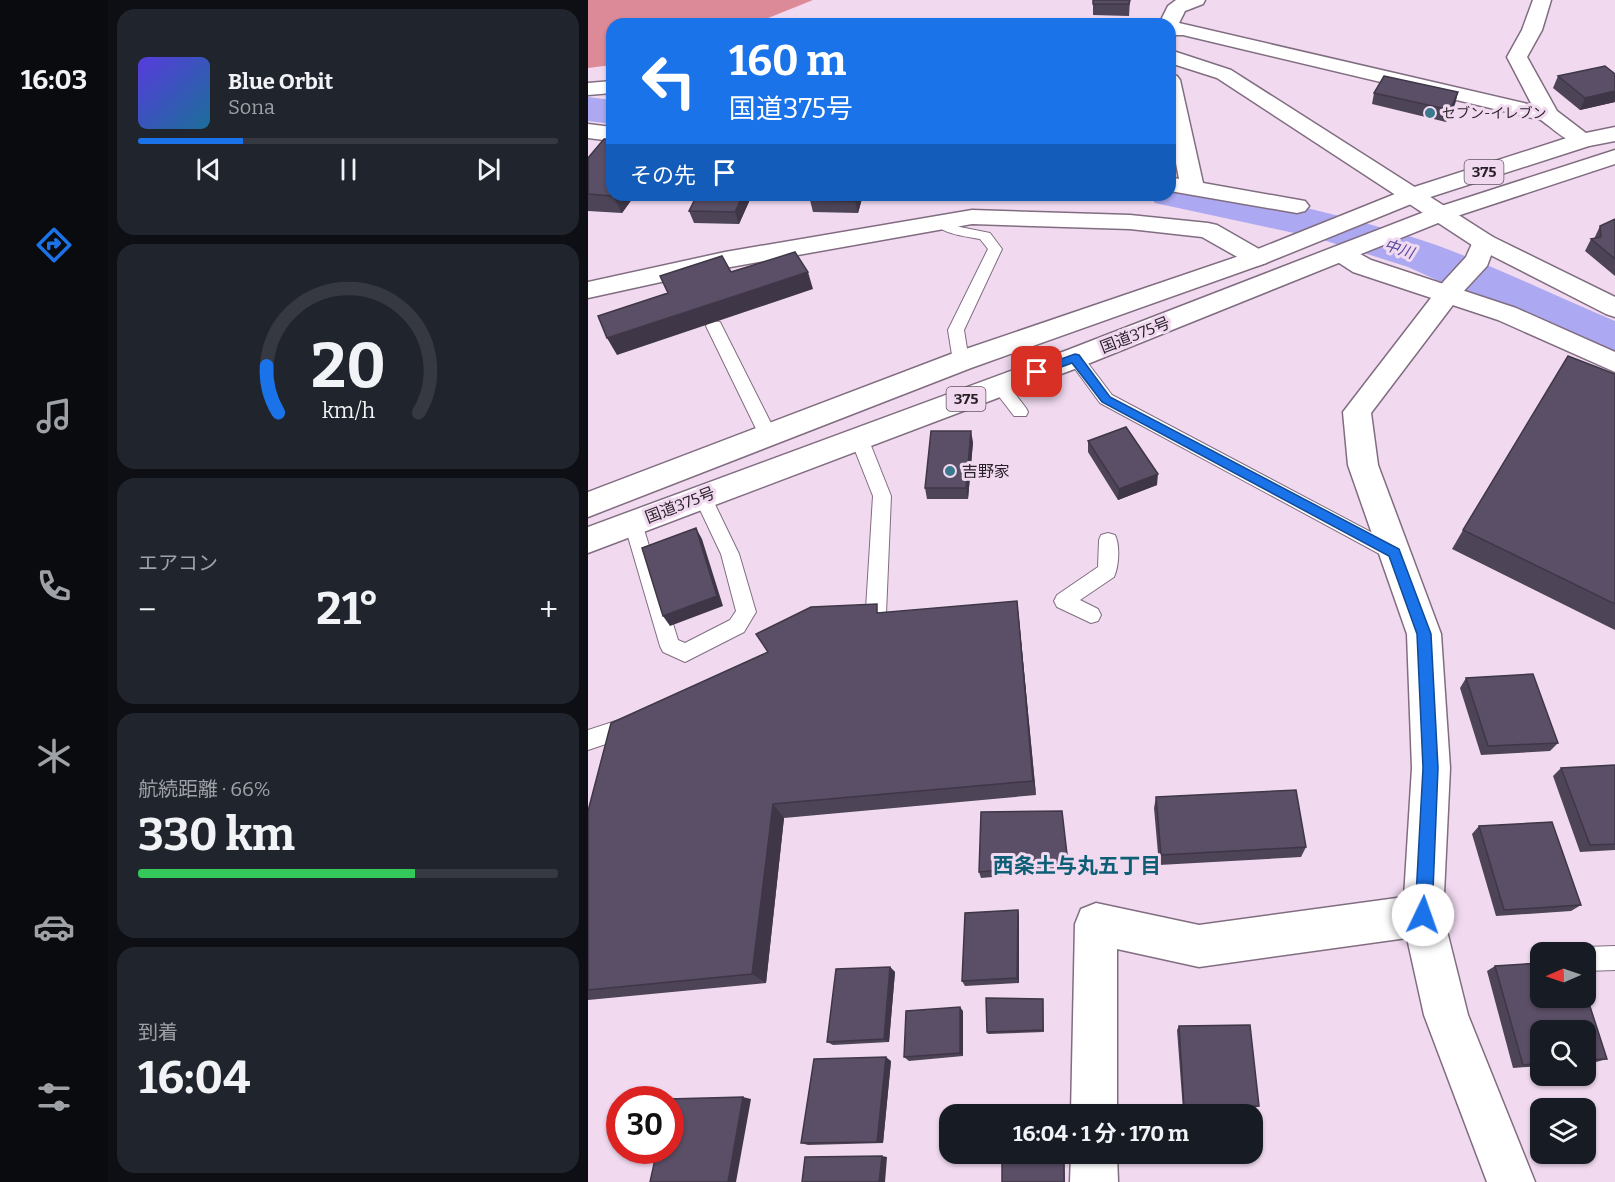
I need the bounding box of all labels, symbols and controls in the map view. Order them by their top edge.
text: 160 m [729,36,846,86]
icon: left [630,42,708,120]
text: 16:03 [21,64,87,96]
text: Blue Orbit [228,68,333,95]
text: 国道375号 [729,93,853,125]
text: Sona [228,95,275,119]
place label: セブン-イレブン [1442,105,1546,122]
marker: セブン-イレブン [1423,106,1437,120]
icon: previous [192,153,225,186]
icon: pause [332,153,365,186]
icon: next [472,153,505,186]
icon: arrive [708,156,741,189]
road number: 375 [1464,160,1504,184]
text: その先 [630,162,696,189]
icon: directions [33,224,75,266]
water label: 中川 [1382,236,1418,263]
street label: 国道375号 [1097,313,1173,357]
text: 20 [311,330,385,405]
pin [1011,346,1062,397]
icon: arrive [1020,355,1053,388]
road number: 375 [946,387,986,411]
icon: music [33,395,75,437]
text: km/h [321,399,375,425]
place label: 吉野家 [962,462,1010,481]
marker: 吉野家 [943,464,957,478]
street label: 国道375号 [642,483,718,527]
text: エアコン [138,551,218,575]
icon: phone [33,565,75,607]
text: 21° [316,582,379,636]
text: − [138,590,156,630]
text: + [539,590,558,630]
icon: climate [33,735,75,777]
text: 航続距離 · 66% [138,777,271,801]
text: 330 km [138,808,295,862]
district label: 西条土与丸五丁目 [993,853,1161,879]
position arrow [1391,883,1455,947]
icon: car [33,906,75,948]
north arrow [1530,942,1596,1008]
map controls [1530,942,1596,1164]
text: 到着 [138,1020,178,1044]
button: search [1530,1020,1596,1086]
text: 16:04 [138,1051,251,1105]
icon: filters [33,1076,75,1118]
speed limit sign: 30 [606,1086,684,1164]
button: layers [1530,1098,1596,1164]
text: 16:04 · 1 分 · 170 m [1013,1120,1189,1147]

